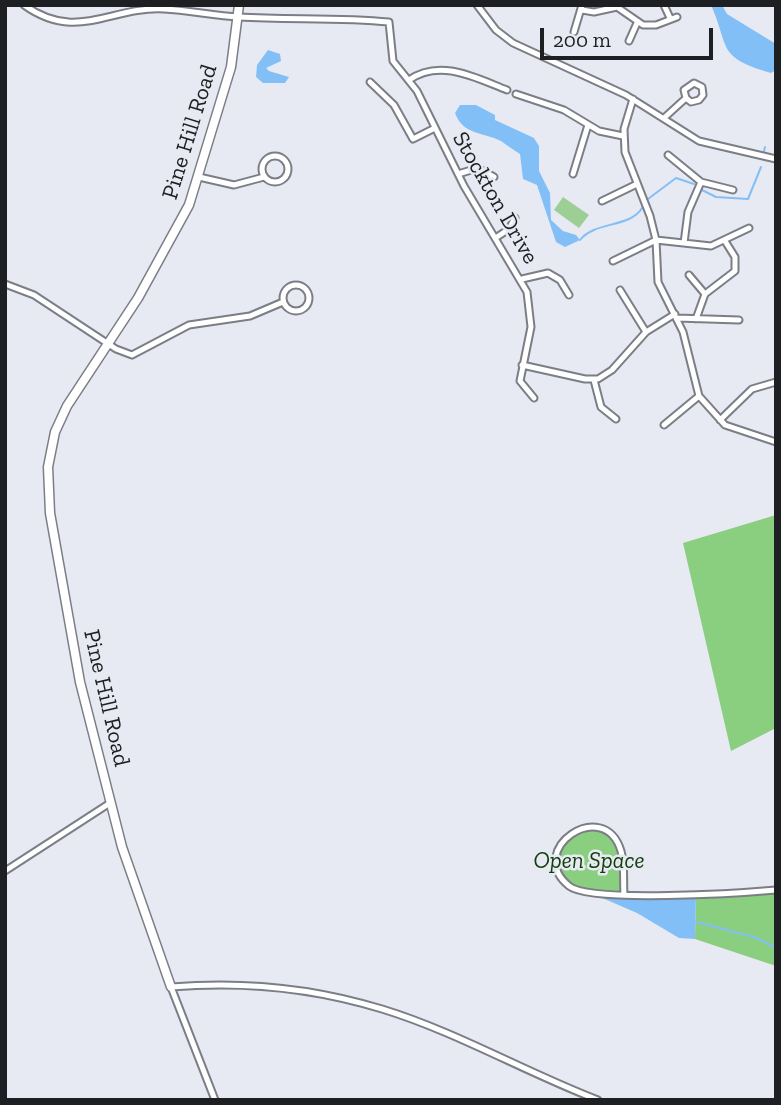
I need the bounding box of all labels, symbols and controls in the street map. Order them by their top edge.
scale bar [543,14,716,58]
text: 200 m [553,27,611,52]
street label: Pine Hill Road [156,61,224,203]
street label: Stockton Drive [446,127,544,269]
street label: Pine Hill Road [77,627,135,769]
park label: Open Space [533,847,645,875]

